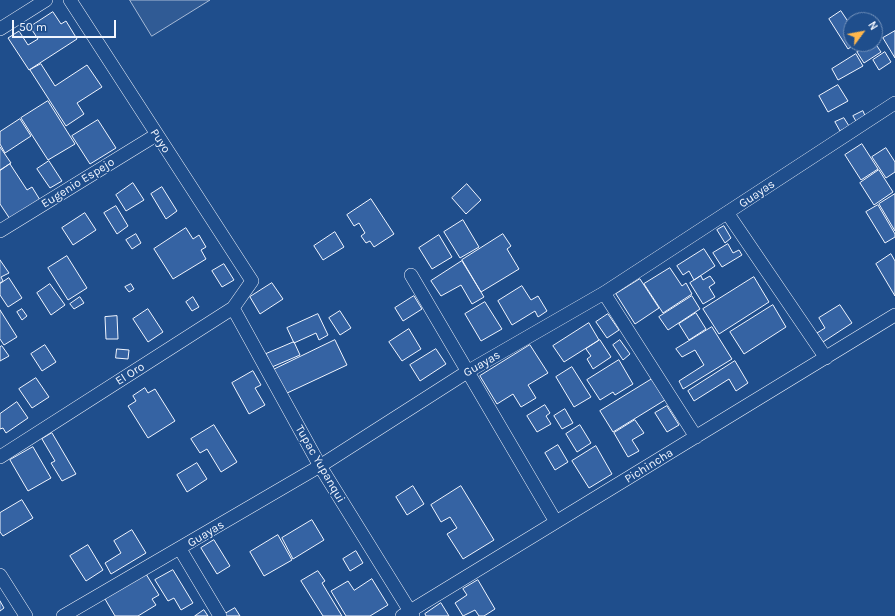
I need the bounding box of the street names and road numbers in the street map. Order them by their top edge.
street label: Puyo [147,126,173,156]
street label: Eugenio Espejo [39,155,117,211]
street label: Guayas [736,177,778,211]
street label: Guayas [461,348,503,380]
street label: El Oro [113,360,147,388]
street label: Tupac Yupanqui [292,423,348,505]
street label: Pichincha [622,445,676,487]
street label: Guayas [185,518,227,550]

